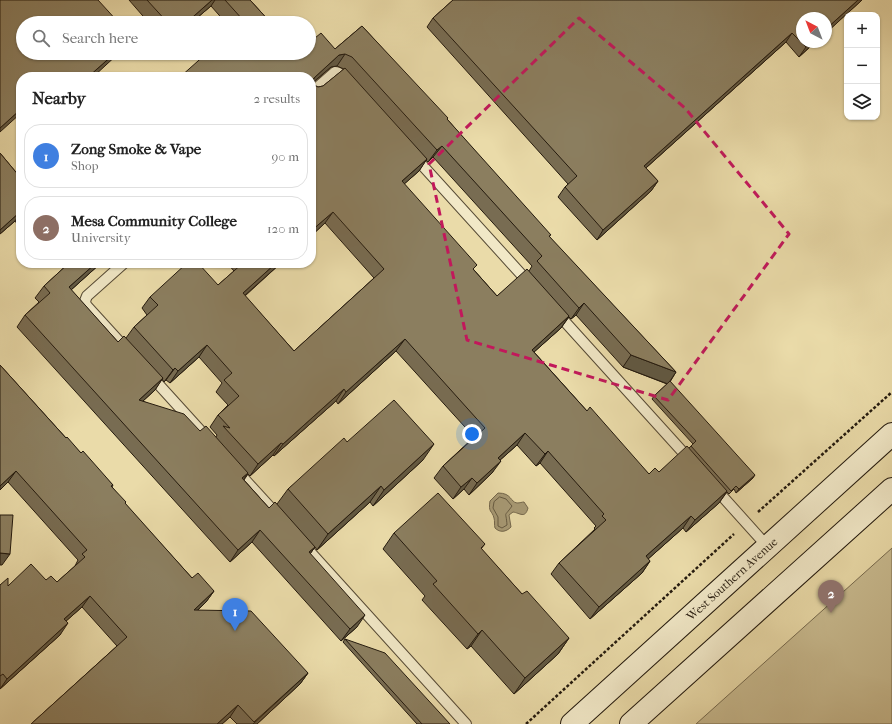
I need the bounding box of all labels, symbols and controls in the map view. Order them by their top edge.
north arrow [796,12,832,48]
map controls [844,12,880,120]
button: + [844,12,880,48]
search box [16,16,316,60]
icon: search [30,27,52,49]
text: Search here [62,29,138,47]
button: − [844,48,880,84]
button: layers [844,84,880,120]
text: Nearby [32,88,86,108]
text: 2 results [254,91,300,106]
text: Zong Smoke & Vape [71,140,201,158]
text: 1 [44,149,48,164]
text: 90 m [271,149,299,164]
text: Shop [71,158,99,173]
text: Mesa Community College [71,212,237,230]
text: 2 [43,221,49,236]
text: 120 m [267,221,299,236]
text: University [71,230,131,245]
your location [462,424,482,444]
street label: West Southern Avenue [683,534,780,624]
pin: 2 [818,580,844,613]
pin: 1 [222,598,248,631]

